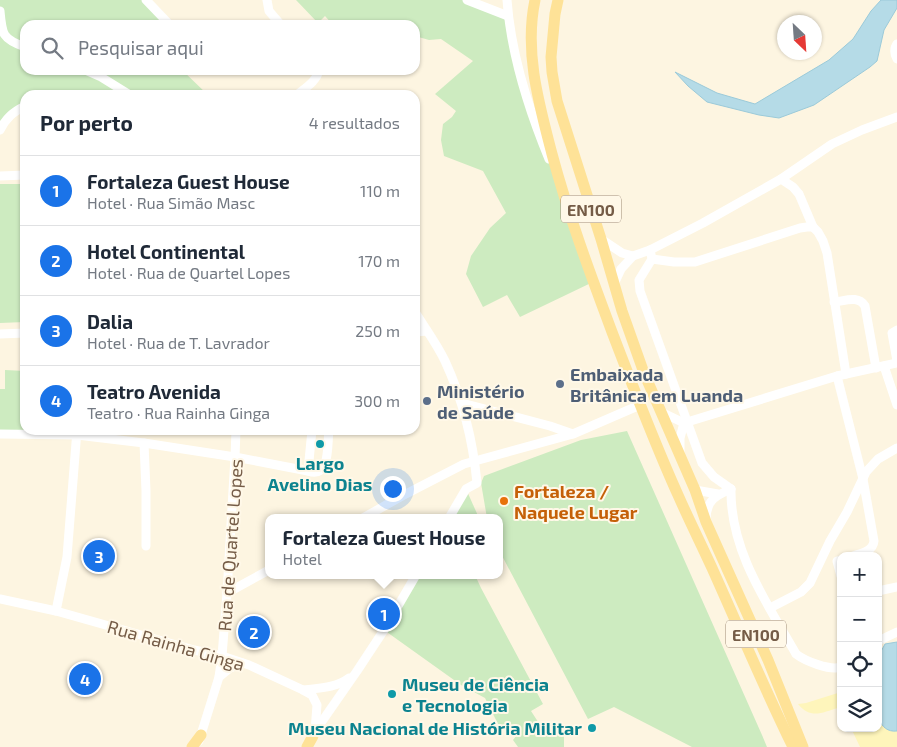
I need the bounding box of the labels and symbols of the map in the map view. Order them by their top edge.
north arrow [777,15,822,60]
road number: EN100 [561,195,621,222]
place label: Embaixada Britânica em Luanda [570,363,743,406]
marker: Embaixada Britânica em Luanda [554,378,566,390]
place label: Ministério de Saúde [437,380,525,423]
marker: Ministério de Saúde [421,395,433,407]
marker: Largo Avelino Dias [314,438,326,450]
place label: Largo Avelino Dias [268,452,372,495]
street label: Rua de Quartel Lopes [213,458,247,632]
your location [380,476,406,502]
place label: Fortaleza / Naquele Lugar [514,480,638,523]
marker: Fortaleza / Naquele Lugar [498,495,510,507]
pin: 3 [83,537,115,575]
pin: 1 [368,595,400,633]
pin: 2 [238,613,270,651]
street label: Rua Rainha Ginga [105,615,247,675]
road number: EN100 [726,620,786,648]
pin: 4 [69,660,101,698]
place label: Museu de Ciência e Tecnologia [402,673,549,716]
marker: Museu de Ciência e Tecnologia [386,688,398,700]
place label: Museu Nacional de História Militar [288,717,582,739]
marker: Museu Nacional de História Militar [586,722,598,734]

